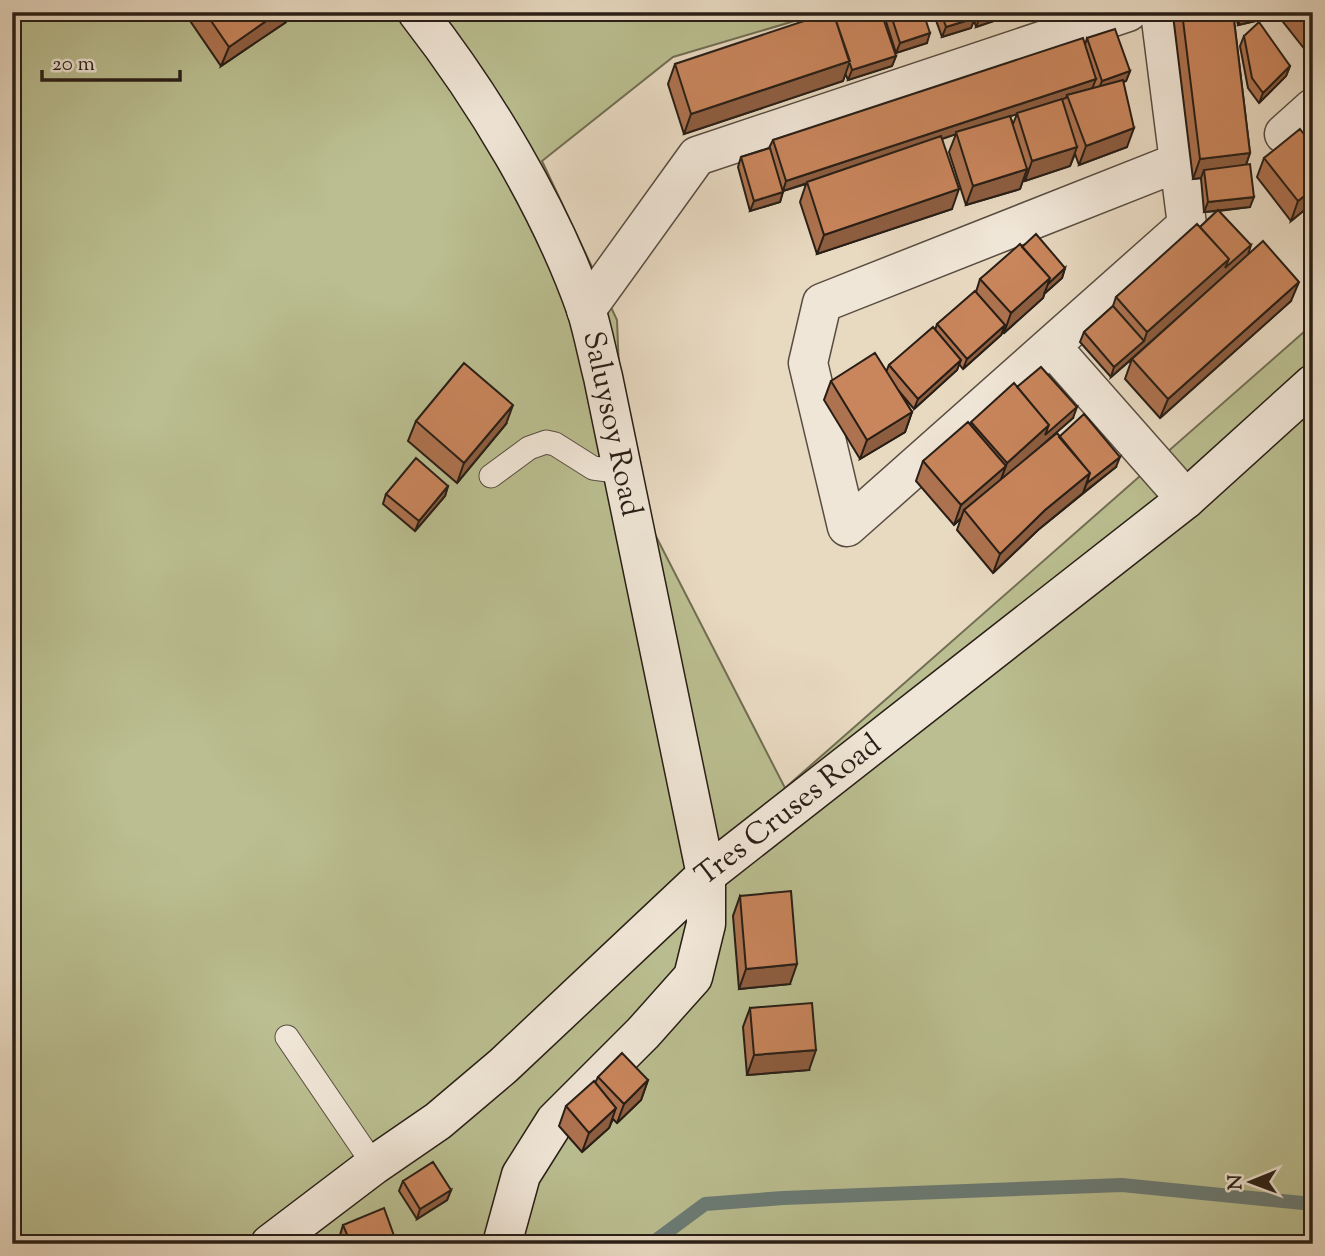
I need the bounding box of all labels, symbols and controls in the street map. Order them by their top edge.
scale bar [42,38,180,82]
text: 20 m [52,50,95,80]
street label: Saluysoy Road [570,328,652,521]
street label: Tres Cruses Road [687,725,891,897]
north arrow [1216,1148,1286,1218]
text: N [1223,1174,1250,1190]

